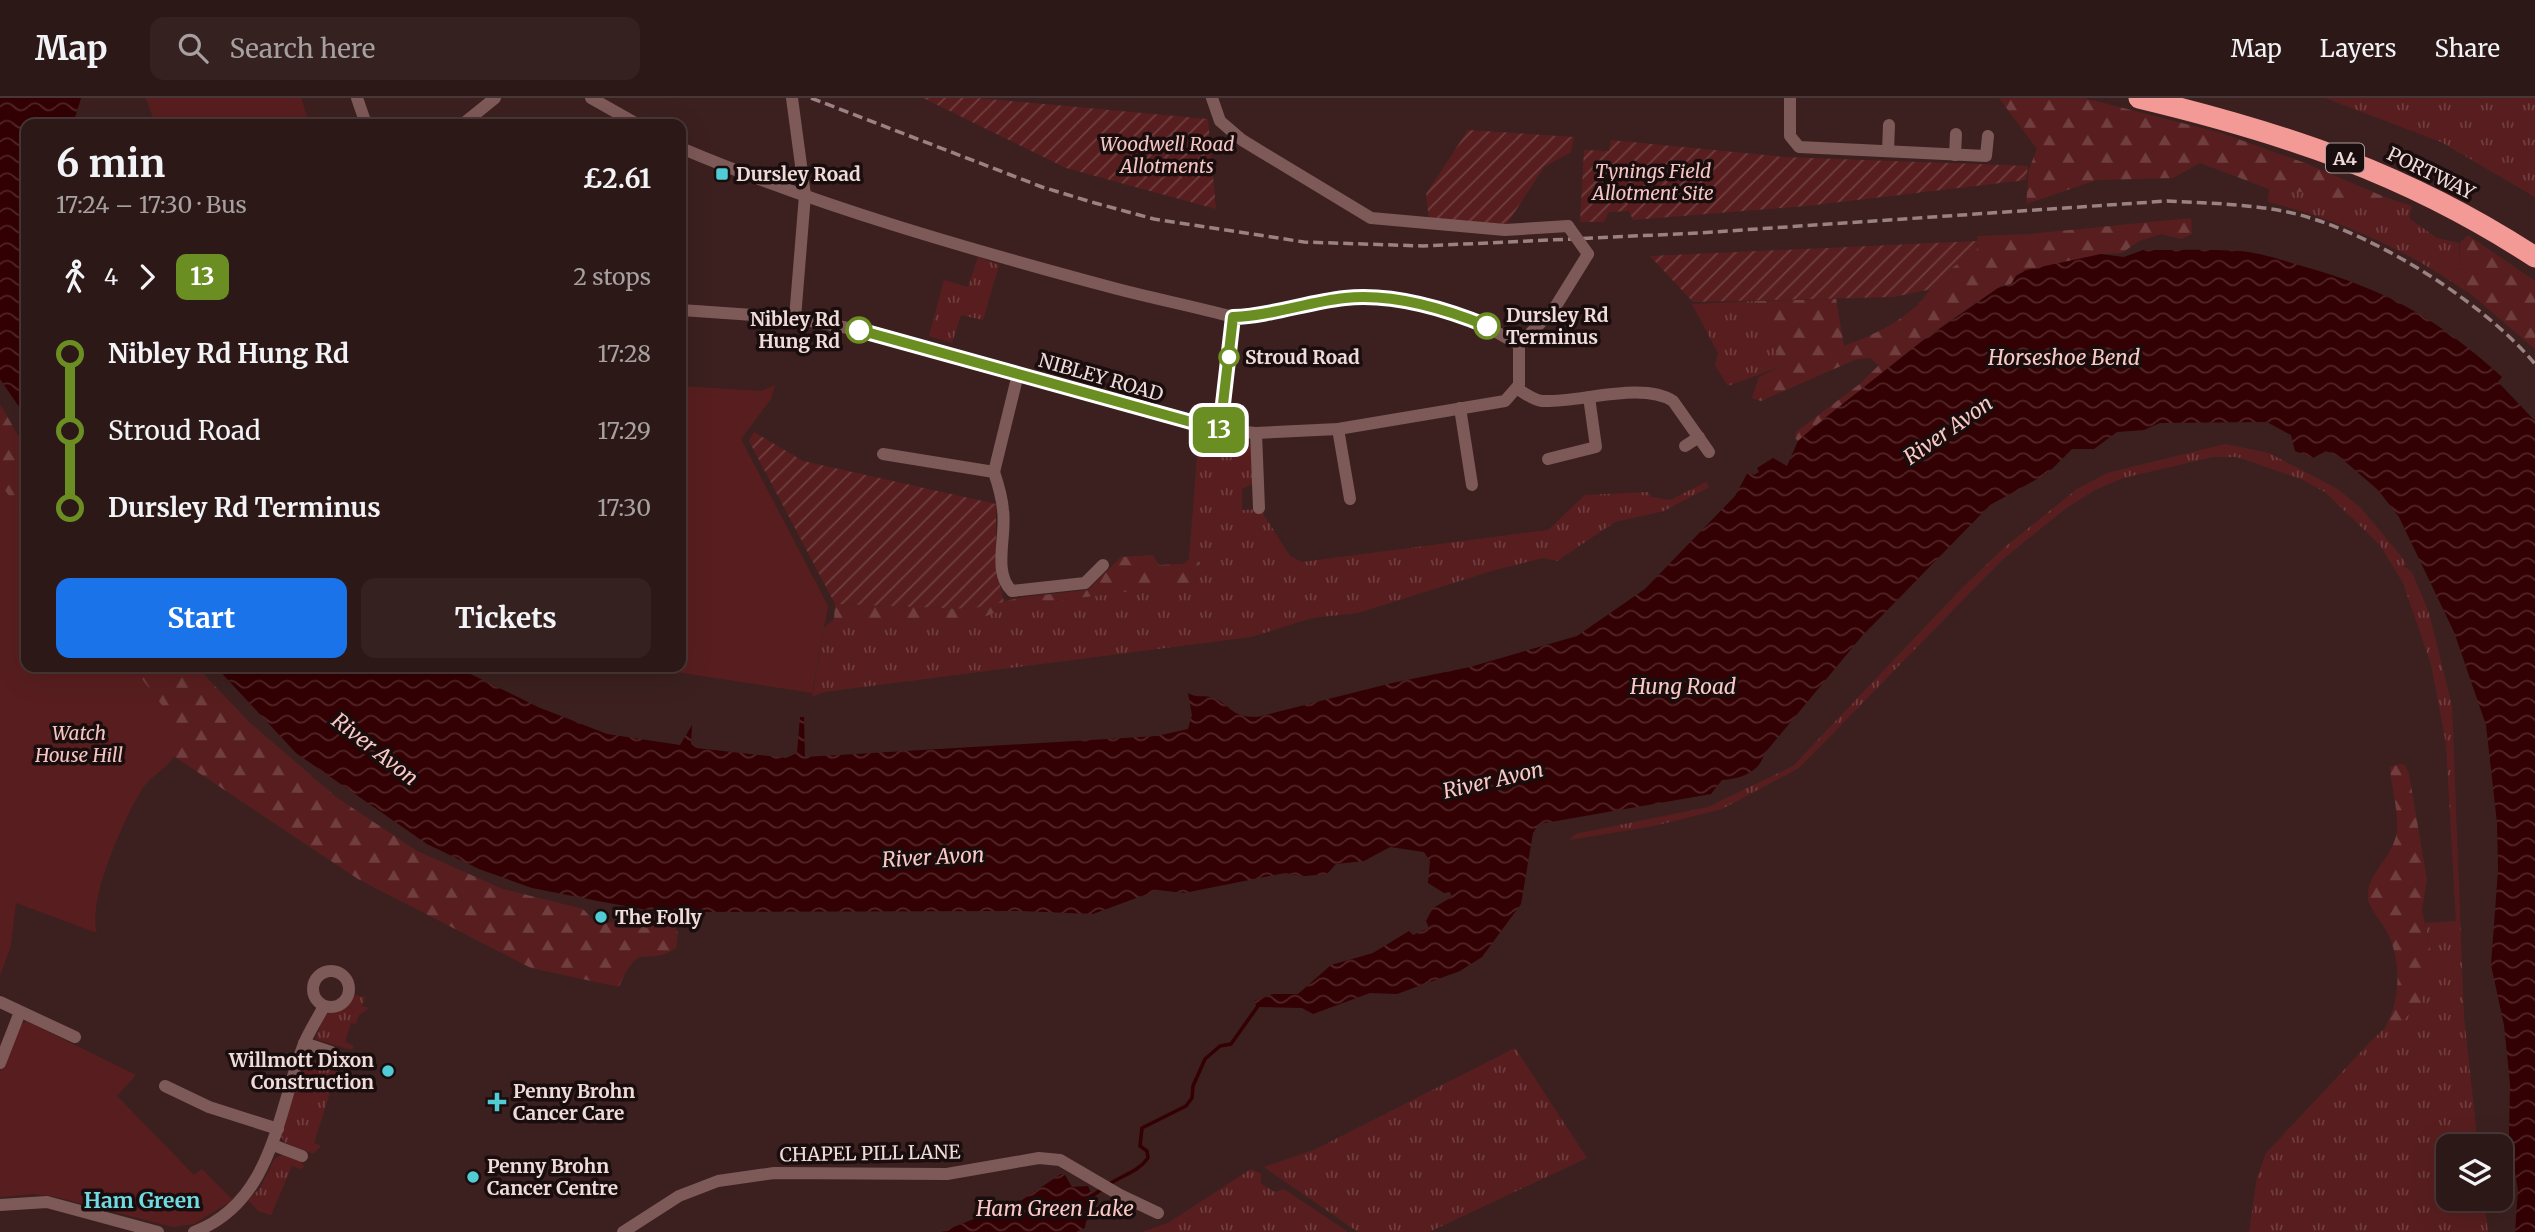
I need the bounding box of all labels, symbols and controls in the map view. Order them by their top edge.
search box [150,17,640,80]
text: Map [35,28,108,69]
icon: search [174,29,212,67]
text: Search here [230,32,375,65]
text: Map [2231,33,2282,64]
text: Layers [2320,33,2396,64]
text: Share [2434,33,2500,64]
park label: Woodwell Road Allotments [1100,132,1234,178]
text: 6 min [56,140,165,187]
street label: PORTWAY [2383,142,2479,205]
road number: A4 [2326,144,2364,172]
park label: Tynings Field Allotment Site [1590,159,1714,205]
text: £2.61 [583,162,651,195]
place label: Dursley Road [736,162,861,186]
marker: Dursley Road [714,166,730,182]
text: 17:24 – 17:30 · Bus [56,190,247,219]
icon: walk [56,258,94,296]
icon: forward [128,258,166,296]
text: 13 [190,261,215,292]
text: 4 [104,262,118,291]
text: 2 stops [573,262,651,291]
place label: Dursley Rd Terminus [1506,303,1609,349]
place label: Nibley Rd Hung Rd [750,307,840,353]
marker: Dursley Rd Terminus [1474,313,1500,339]
marker: Nibley Rd Hung Rd [846,317,872,343]
text: Nibley Rd Hung Rd [108,337,349,370]
text: 17:28 [598,339,651,368]
water label: Horseshoe Bend [1987,344,2140,371]
place label: Stroud Road [1245,345,1360,369]
marker: Stroud Road [1219,347,1239,367]
street label: NIBLEY ROAD [1036,348,1166,406]
water label: River Avon [1898,390,1998,470]
line badge: 13 [1188,407,1250,453]
text: Stroud Road [108,414,261,447]
text: 13 [1207,414,1231,445]
text: 17:29 [598,416,651,445]
text: Dursley Rd Terminus [108,491,381,524]
text: 17:30 [597,493,651,522]
button: Start [56,578,347,658]
button: Tickets [361,578,651,658]
water label: Hung Road [1629,673,1736,700]
water label: River Avon [326,707,424,791]
park label: Watch House Hill [34,721,123,767]
water label: River Avon [1440,755,1546,805]
water label: River Avon [881,841,985,873]
place label: The Folly [615,905,703,929]
marker: The Folly [593,909,609,925]
place label: Willmott Dixon Construction [228,1048,374,1094]
marker: Willmott Dixon Construction [380,1063,396,1079]
place label: Penny Brohn Cancer Care [513,1079,635,1125]
marker: Penny Brohn Cancer Care [487,1092,507,1112]
map controls [2436,1134,2513,1211]
button: layers [2436,1134,2513,1211]
street label: CHAPEL PILL LANE [779,1139,961,1167]
place label: Penny Brohn Cancer Centre [487,1154,618,1200]
marker: Penny Brohn Cancer Centre [465,1169,481,1185]
district label: Ham Green [84,1187,200,1214]
water label: Ham Green Lake [975,1195,1134,1222]

